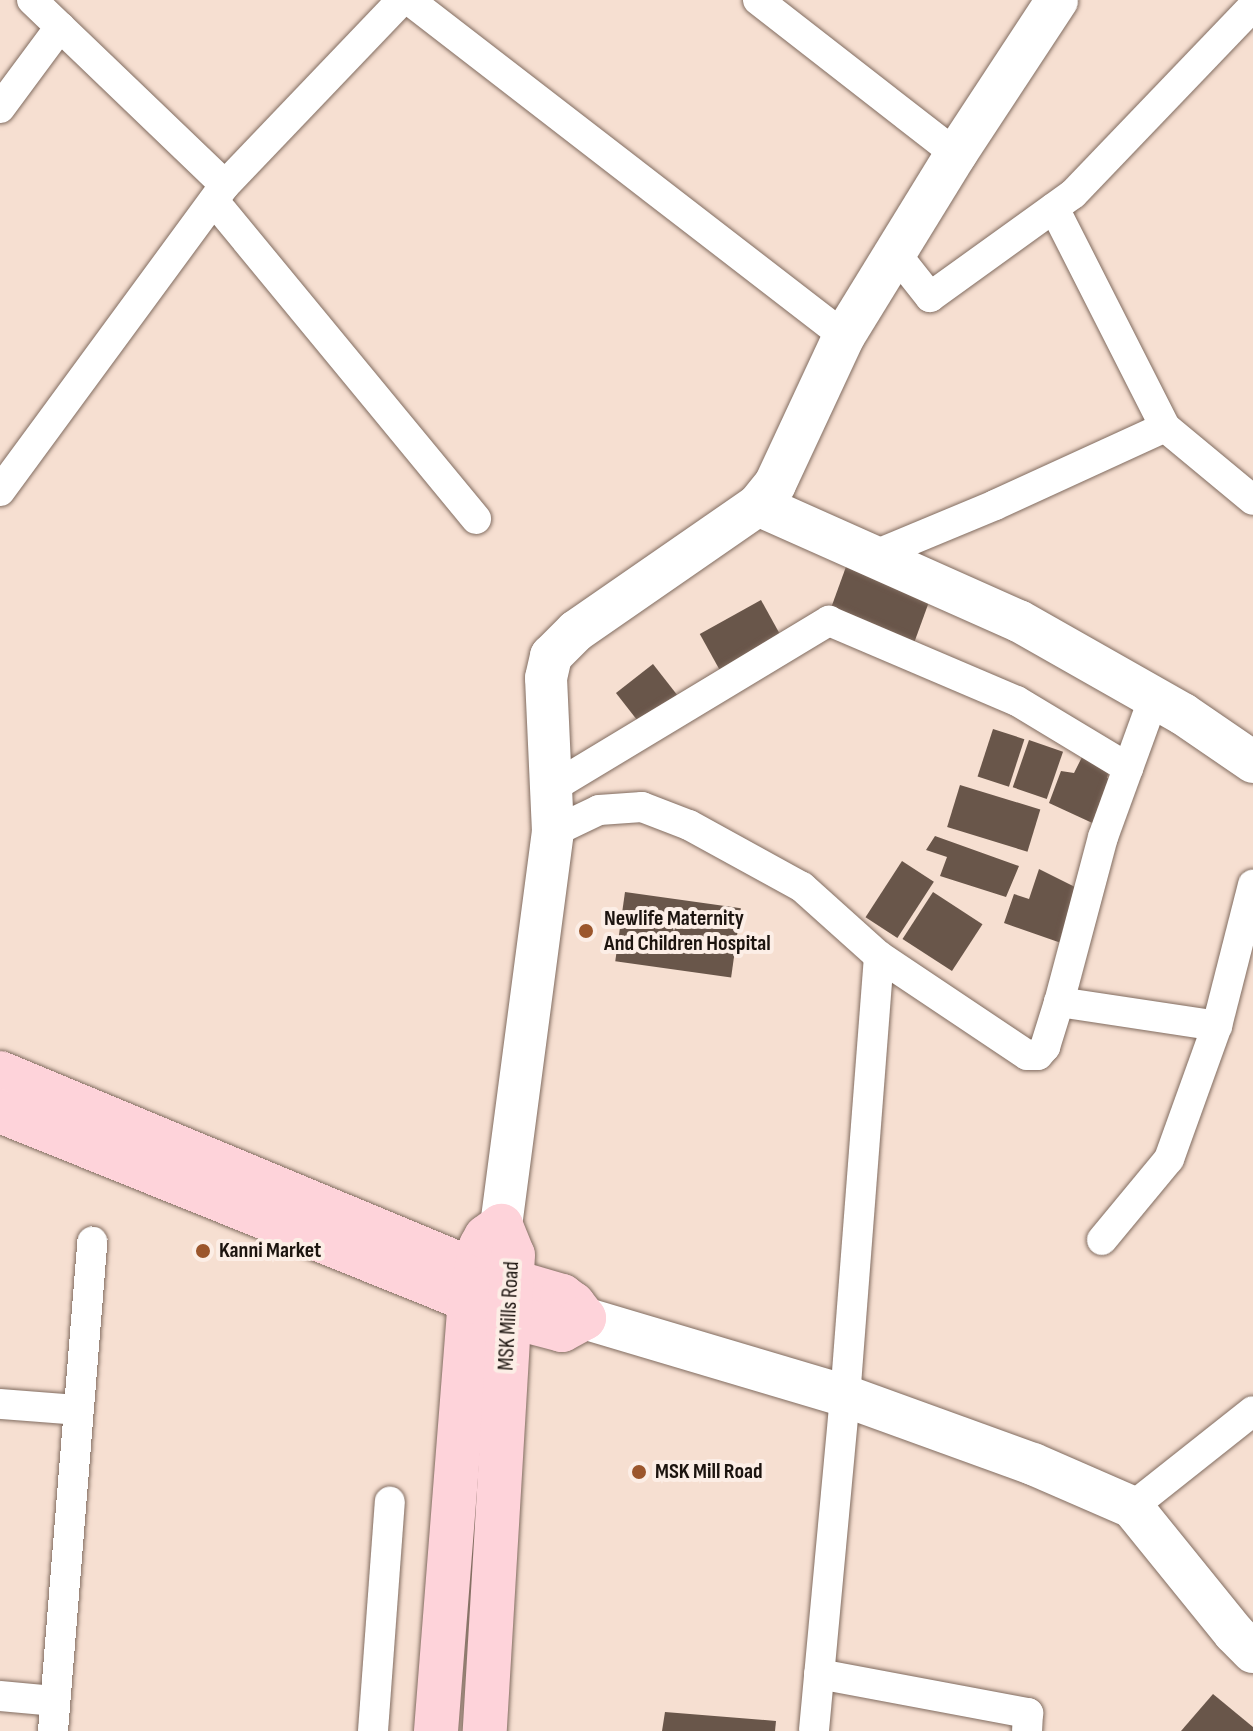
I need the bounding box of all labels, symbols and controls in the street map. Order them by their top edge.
place label: Newlife Maternity And Children Hospital [604,905,771,956]
marker: Newlife Maternity And Children Hospital [575,920,597,942]
place label: Kanni Market [219,1238,321,1264]
marker: Kanni Market [194,1242,212,1260]
street label: MSK Mills Road [493,1261,525,1371]
place label: MSK Mill Road [655,1459,763,1485]
marker: MSK Mill Road [630,1463,648,1481]

